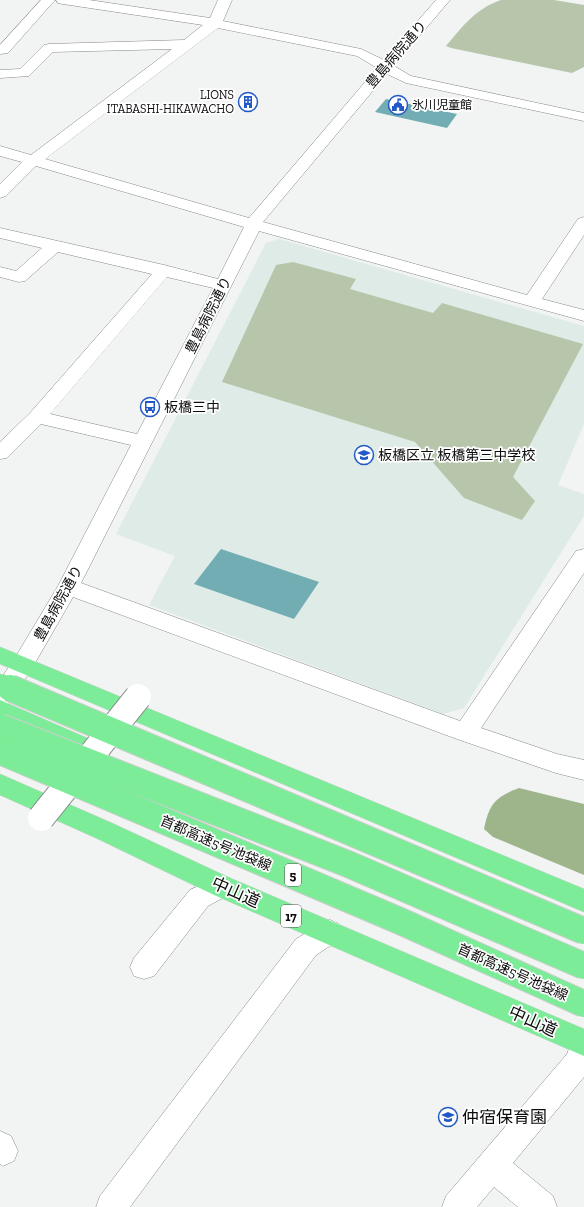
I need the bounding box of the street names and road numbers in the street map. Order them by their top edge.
street label: 豊島病院通り [362,17,430,92]
street label: 豊島病院通り [182,274,235,357]
street label: 豊島病院通り [31,562,86,644]
street label: 首都高速5号池袋線 [158,812,274,875]
road number: 5 [285,864,301,886]
street label: 中山道 [209,872,263,912]
road number: 17 [281,905,301,927]
street label: 首都高速5号池袋線 [455,940,571,1004]
street label: 中山道 [506,1001,560,1041]

